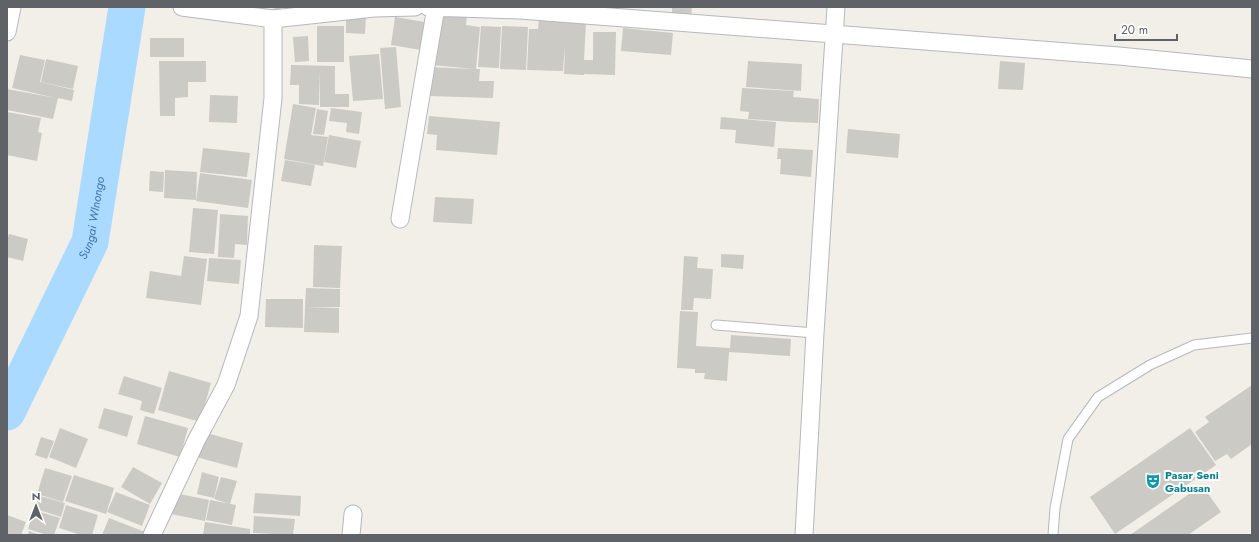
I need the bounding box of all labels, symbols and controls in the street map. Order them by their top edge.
scale bar [1115,16,1177,42]
text: 20 m [1121,21,1148,39]
water label: Sungai WInongo [74,175,109,263]
place label: Pasar Seni Gabusan [1165,467,1219,496]
theatre icon: Pasar Seni Gabusan [1144,472,1162,490]
north arrow [16,486,56,526]
text: N [32,488,40,504]

